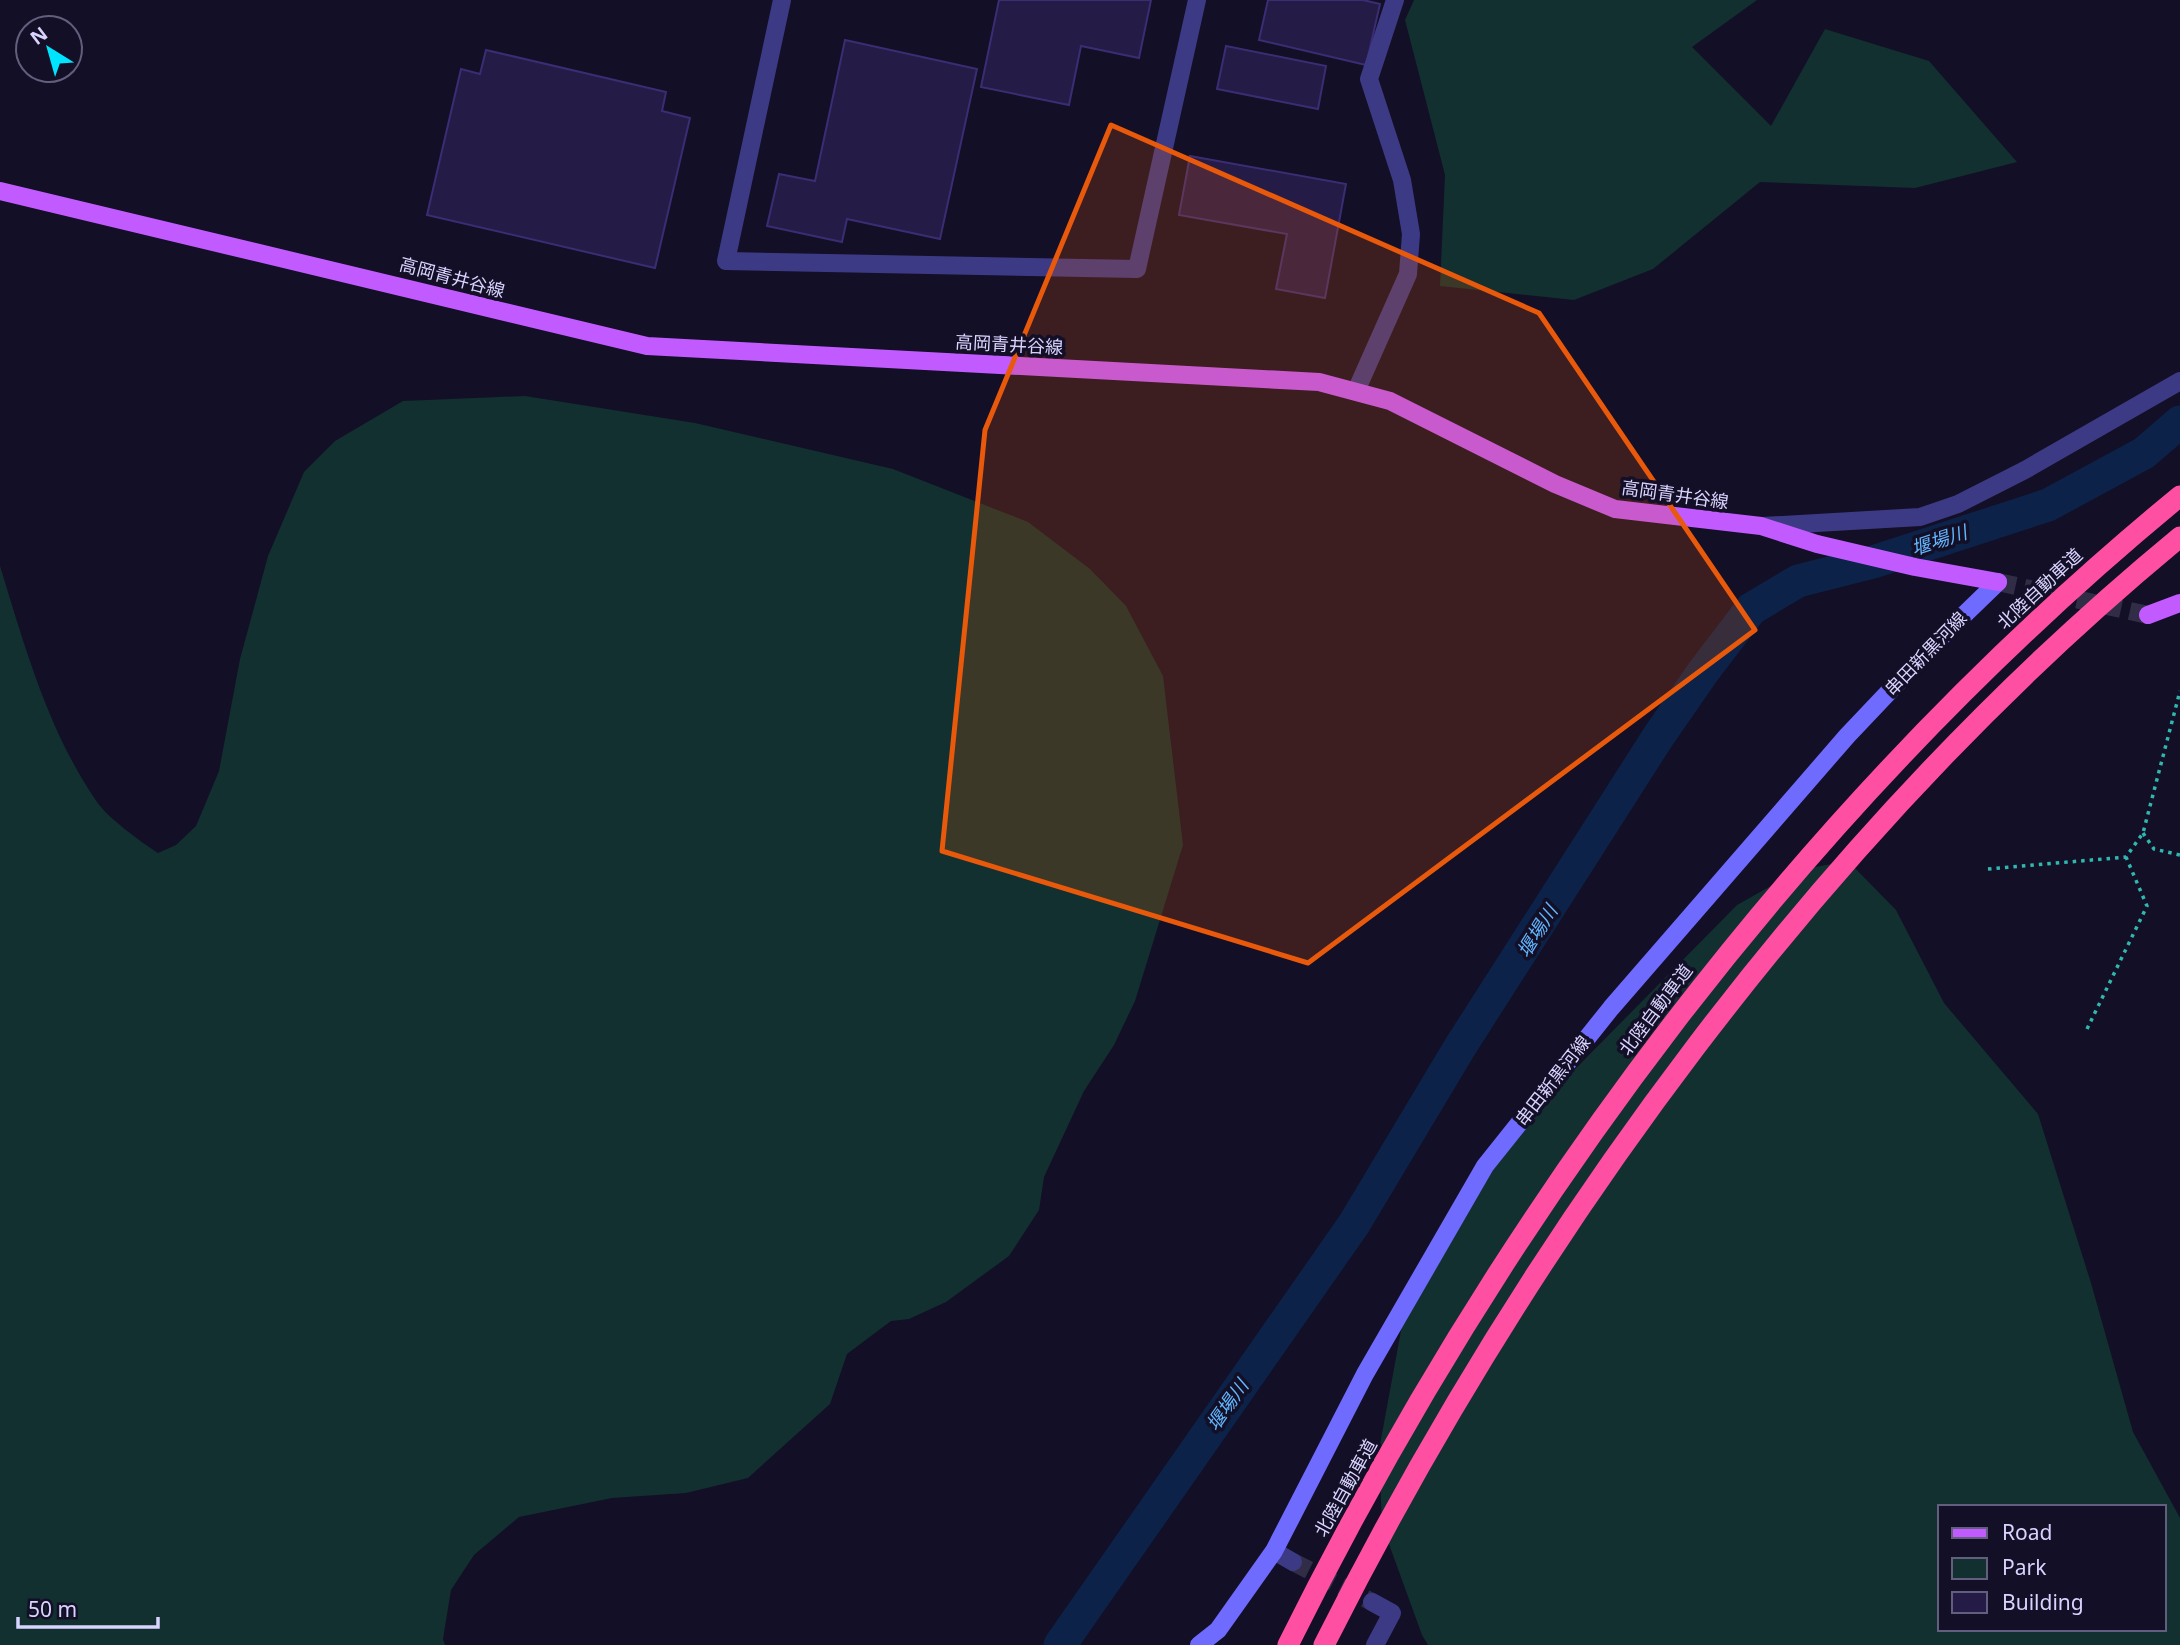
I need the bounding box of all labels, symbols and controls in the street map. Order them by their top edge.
north arrow [14,14,84,84]
text: N [25,20,53,50]
street label: 高岡青井谷線 [397,251,508,303]
street label: 高岡青井谷線 [954,329,1064,359]
street label: 高岡青井谷線 [1620,475,1730,513]
water label: 堰場川 [1908,518,1972,561]
street label: 北陸自動車道 [1992,543,2087,634]
street label: 串田新黒河線 [1879,606,1971,700]
water label: 堰場川 [1511,898,1564,962]
street label: 北陸自動車道 [1613,959,1697,1060]
street label: 串田新黒河線 [1510,1030,1595,1130]
water label: 堰場川 [1200,1373,1255,1436]
street label: 北陸自動車道 [1308,1434,1382,1541]
legend [1938,1505,2166,1631]
text: Road [2002,1518,2052,1546]
text: Park [2002,1553,2047,1581]
scale bar [18,1586,158,1630]
text: Building [2002,1588,2084,1616]
text: 50 m [28,1595,77,1623]

